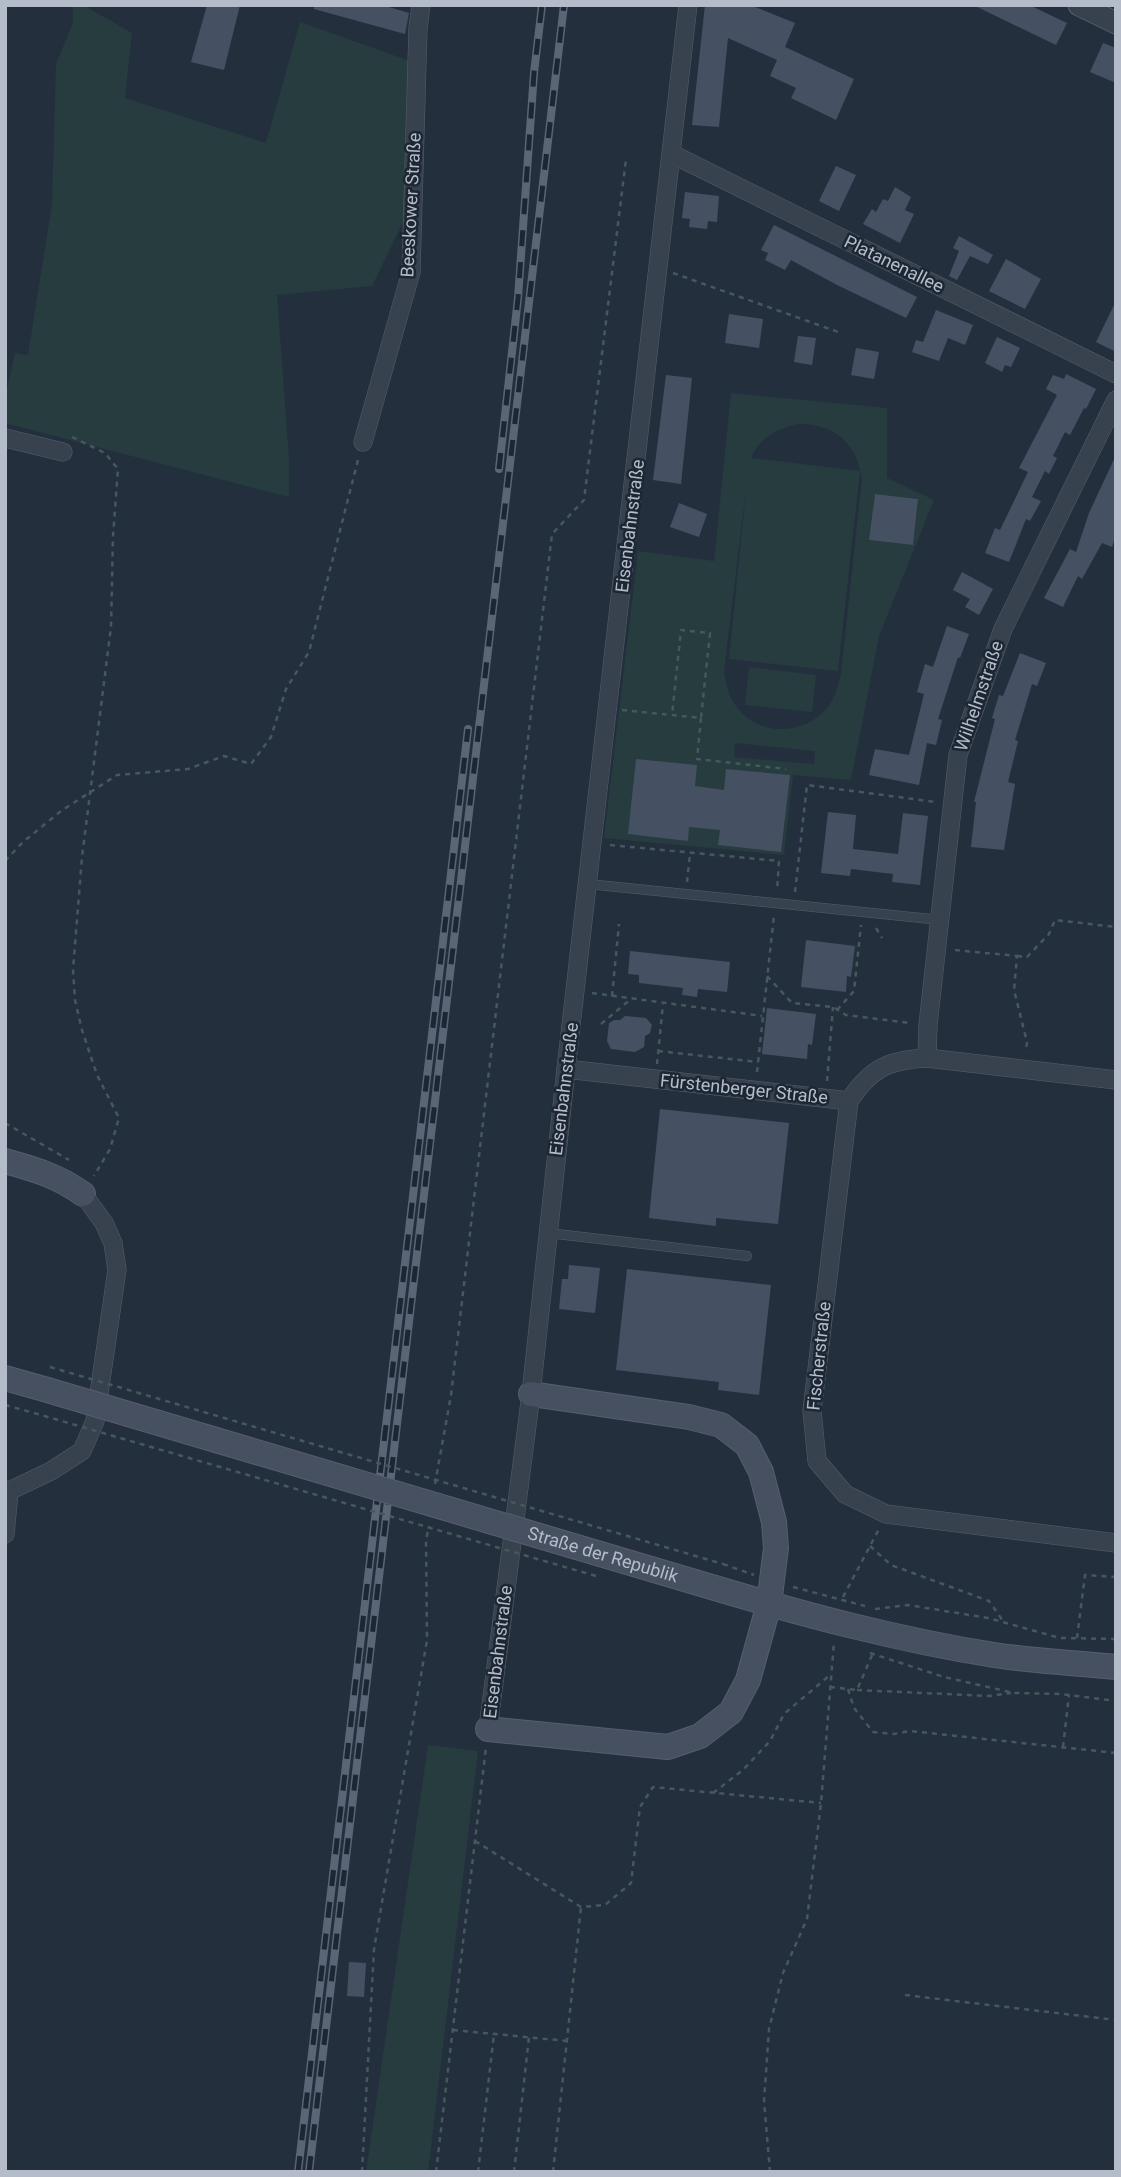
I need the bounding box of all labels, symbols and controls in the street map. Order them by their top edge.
street label: Beeskower Straße [396,132,425,278]
street label: Platanenallee [841,230,947,297]
street label: Eisenbahnstraße [611,458,648,594]
street label: Wilhelmstraße [950,638,1007,754]
street label: Eisenbahnstraße [545,1021,582,1157]
street label: Fürstenberger Straße [659,1069,829,1108]
street label: Fischerstraße [802,1300,835,1412]
street label: Straße der Republik [525,1522,682,1587]
street label: Eisenbahnstraße [479,1584,516,1720]

